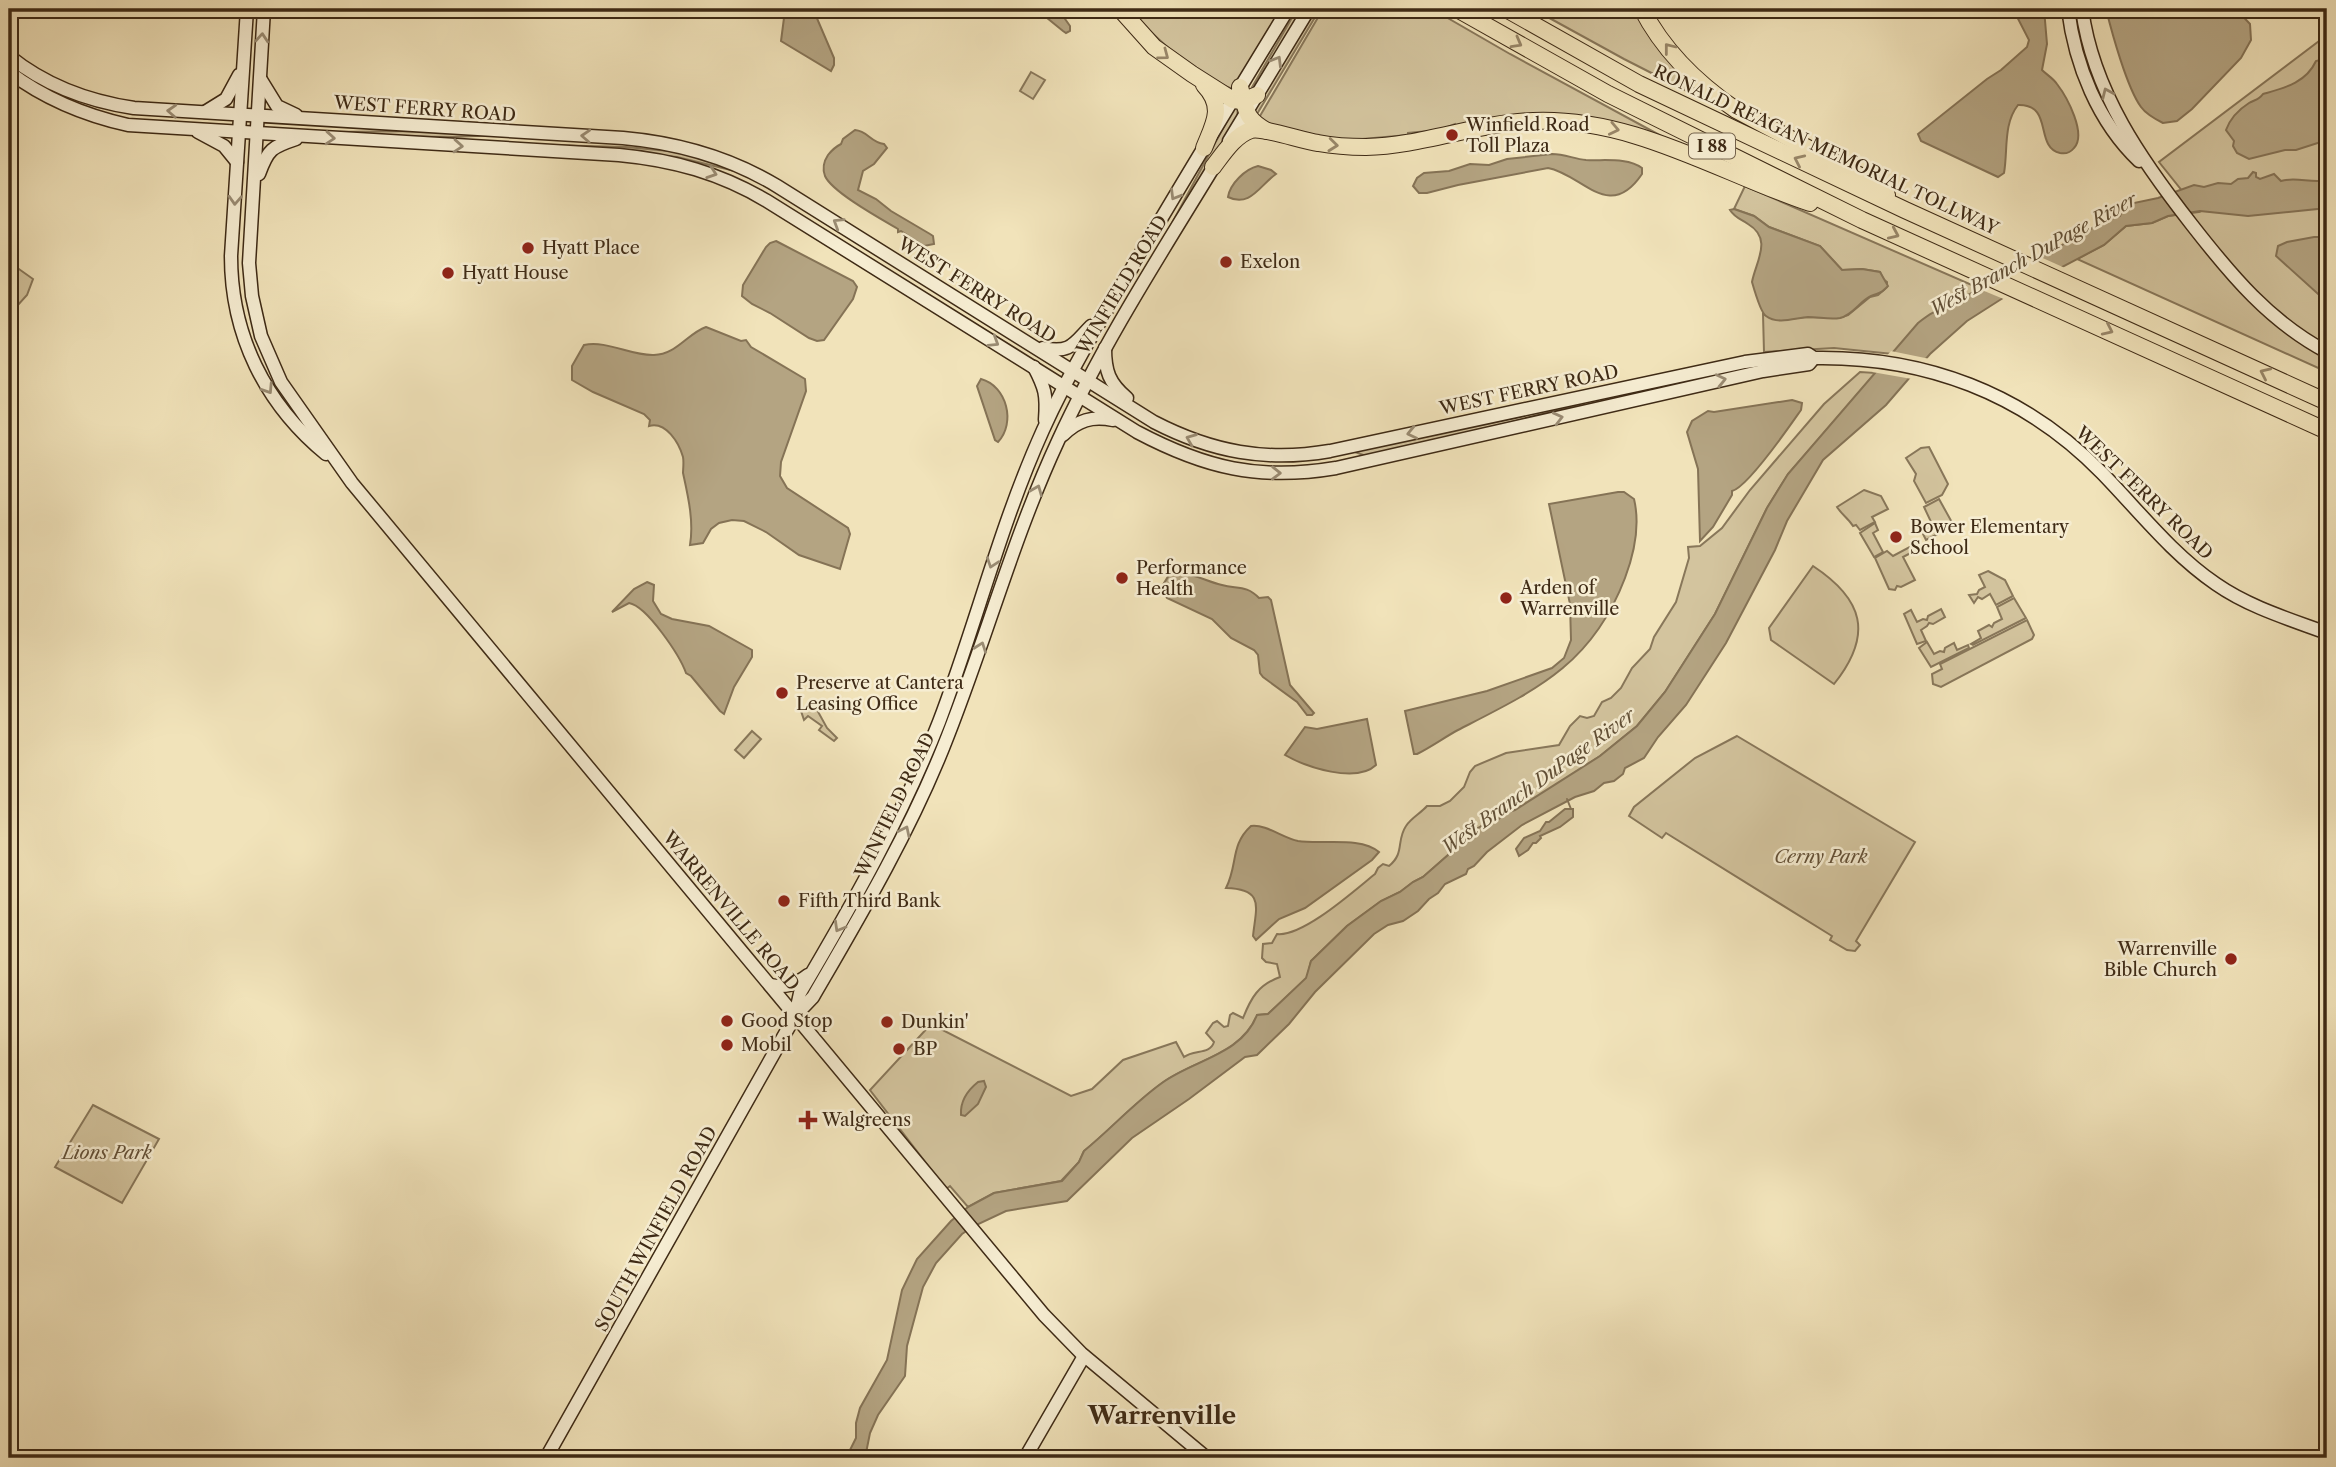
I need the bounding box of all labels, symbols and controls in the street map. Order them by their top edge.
one-way arrow [255,32,270,43]
one-way arrow [1509,35,1522,48]
one-way arrow [1665,44,1678,56]
one-way arrow [1156,47,1169,59]
one-way arrow [1269,55,1282,68]
street label: RONALD REAGAN MEMORIAL TOLLWAY [1650,60,2003,240]
one-way arrow [2101,88,2115,100]
street label: WEST FERRY ROAD [332,92,517,126]
one-way arrow [166,103,177,118]
place label: Winfield Road Toll Plaza [1465,114,1590,157]
one-way arrow [1607,120,1619,135]
marker: Winfield Road Toll Plaza [1444,127,1460,143]
one-way arrow [580,129,591,144]
one-way arrow [325,130,336,145]
road number: I 88 [1689,134,1735,158]
one-way arrow [1328,137,1339,152]
one-way arrow [453,138,464,153]
one-way arrow [1794,154,1806,168]
one-way arrow [705,165,717,179]
water label: West Branch DuPage River [1926,187,2142,321]
one-way arrow [1171,188,1184,201]
one-way arrow [228,195,243,206]
street label: WINFIELD ROAD [1071,211,1172,360]
one-way arrow [832,219,845,232]
one-way arrow [1887,226,1900,240]
street label: WEST FERRY ROAD [893,232,1060,348]
place label: Hyatt Place [542,237,640,259]
marker: Hyatt Place [520,240,536,256]
place label: Exelon [1240,251,1300,273]
marker: Exelon [1218,254,1234,270]
place label: Hyatt House [462,262,569,284]
marker: Hyatt House [440,265,456,281]
one-way arrow [2101,322,2113,336]
one-way arrow [987,334,1000,347]
street label: WEST FERRY ROAD [1436,360,1621,420]
one-way arrow [2260,367,2272,381]
one-way arrow [1715,374,1727,389]
one-way arrow [260,381,272,394]
one-way arrow [1552,412,1564,426]
street label: WEST FERRY ROAD [2070,421,2217,564]
one-way arrow [1406,425,1418,439]
one-way arrow [1186,434,1198,448]
one-way arrow [1271,465,1282,481]
one-way arrow [1029,485,1043,497]
place label: Bower Elementary School [1910,516,2070,559]
marker: Bower Elementary School [1888,529,1904,545]
one-way arrow [986,556,1000,568]
place label: Performance Health [1136,557,1247,600]
marker: Performance Health [1114,570,1130,586]
place label: Arden of Warrenville [1519,577,1619,620]
marker: Arden of Warrenville [1498,590,1514,606]
one-way arrow [973,642,987,654]
place label: Preserve at Cantera Leasing Office [796,672,964,715]
marker: Preserve at Cantera Leasing Office [774,685,790,701]
water label: West Branch DuPage River [1437,703,1640,859]
street label: WINFIELD ROAD [850,729,940,882]
street label: WARRENVILLE ROAD [657,826,804,995]
one-way arrow [897,826,911,838]
park label: Cerny Park [1774,846,1868,868]
place label: Fifth Third Bank [798,890,942,912]
marker: Fifth Third Bank [776,893,792,909]
one-way arrow [834,920,847,933]
place label: Warrenville Bible Church [2104,938,2217,981]
marker: Warrenville Bible Church [2223,951,2239,967]
place label: Good Stop [741,1010,833,1032]
place label: Dunkin' [901,1011,969,1033]
marker: Good Stop [719,1013,735,1029]
marker: Dunkin' [879,1014,895,1030]
place label: Mobil [741,1034,791,1056]
marker: Mobil [719,1037,735,1053]
place label: BP [913,1038,938,1060]
marker: BP [891,1041,907,1057]
place label: Walgreens [821,1109,911,1131]
marker: Walgreens [800,1112,816,1128]
street label: SOUTH WINFIELD ROAD [590,1123,722,1335]
park label: Lions Park [60,1142,152,1164]
district label: Warrenville [1087,1401,1236,1430]

